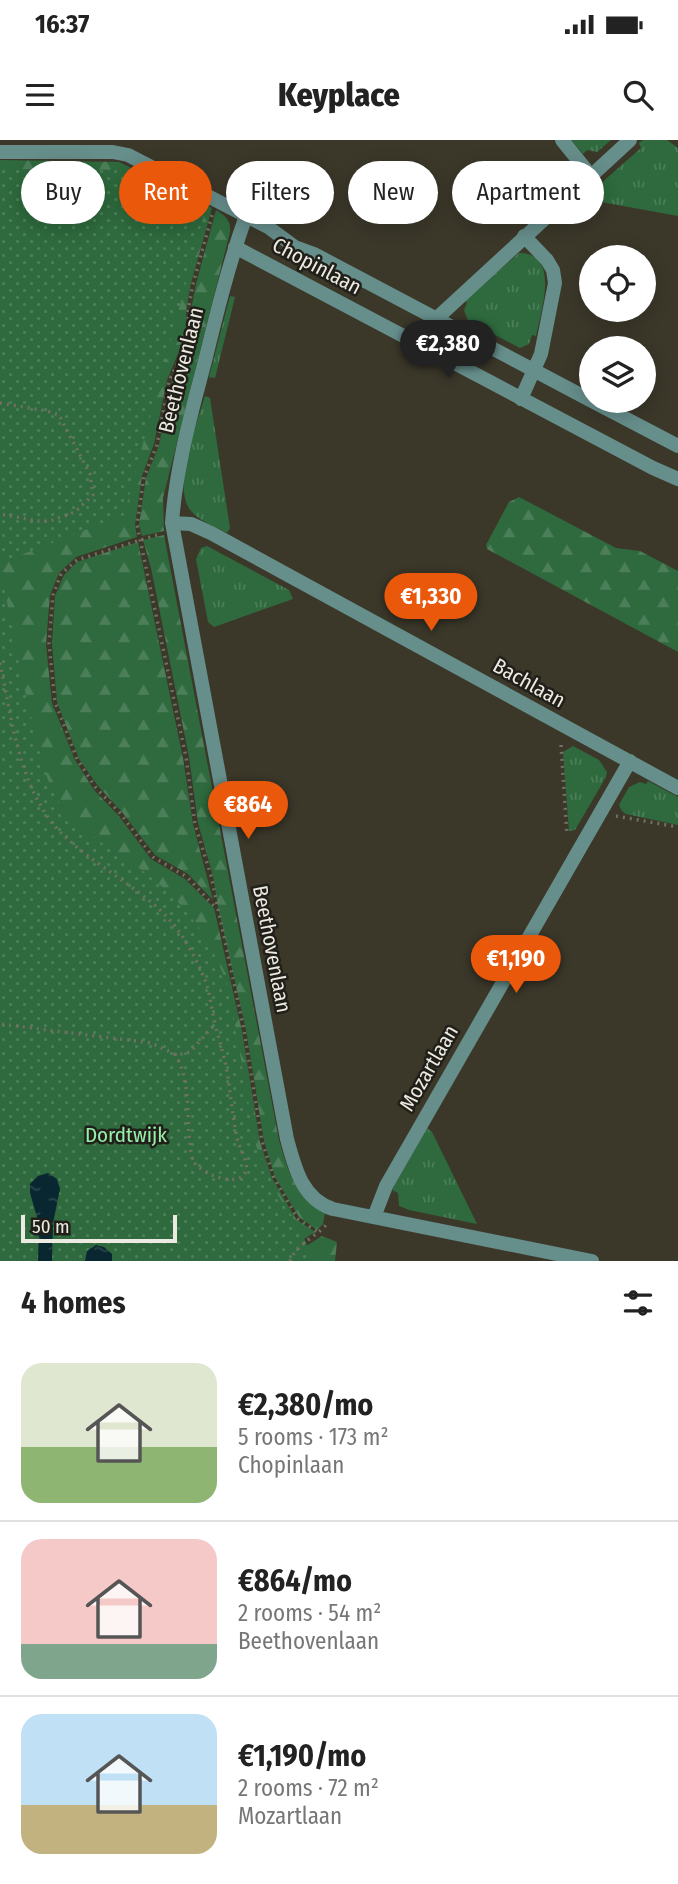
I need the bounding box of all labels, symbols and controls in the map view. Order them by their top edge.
text: 16:37 [35,9,89,40]
icon: menu [21,76,59,114]
text: Keyplace [278,76,400,114]
icon: search [619,76,657,114]
chip: Buy [21,161,105,224]
chip: Rent [119,161,212,224]
chip: Filters [226,161,334,224]
chip: New [348,161,438,224]
chip: Apartment [452,161,604,224]
street label: Chopinlaan [268,232,366,300]
map controls [579,245,656,413]
button: locate [579,245,656,322]
street label: Beethovenlaan [153,304,209,436]
pin: €2,380 [391,320,505,380]
text: €2,380 [416,329,480,357]
button: layers [579,336,656,413]
pin: €1,330 [374,574,488,633]
text: €1,330 [400,582,462,610]
street label: Bachlaan [488,653,570,713]
pin: €864 [207,782,289,841]
text: €864 [224,790,272,818]
street label: Beethovenlaan [247,883,297,1015]
pin: €1,190 [459,936,573,995]
text: €1,190 [487,944,545,972]
street label: Mozartlaan [394,1020,464,1116]
park label: Dordtwijk [85,1122,167,1148]
scale bar [21,1212,177,1244]
text: 50 m [32,1215,70,1238]
icon: filters [619,1284,657,1322]
text: 4 homes [21,1285,126,1321]
text: €2,380/mo [238,1387,373,1423]
icon: home [77,1391,161,1475]
text: 5 rooms · 173 m² [238,1423,389,1451]
text: Chopinlaan [238,1451,344,1479]
text: €864/mo [238,1563,352,1599]
icon: home [77,1567,161,1651]
text: 2 rooms · 54 m² [238,1599,381,1627]
text: Beethovenlaan [238,1627,379,1655]
text: €1,190/mo [238,1738,366,1774]
icon: home [77,1742,161,1826]
text: 2 rooms · 72 m² [238,1774,379,1802]
text: Mozartlaan [238,1802,342,1830]

